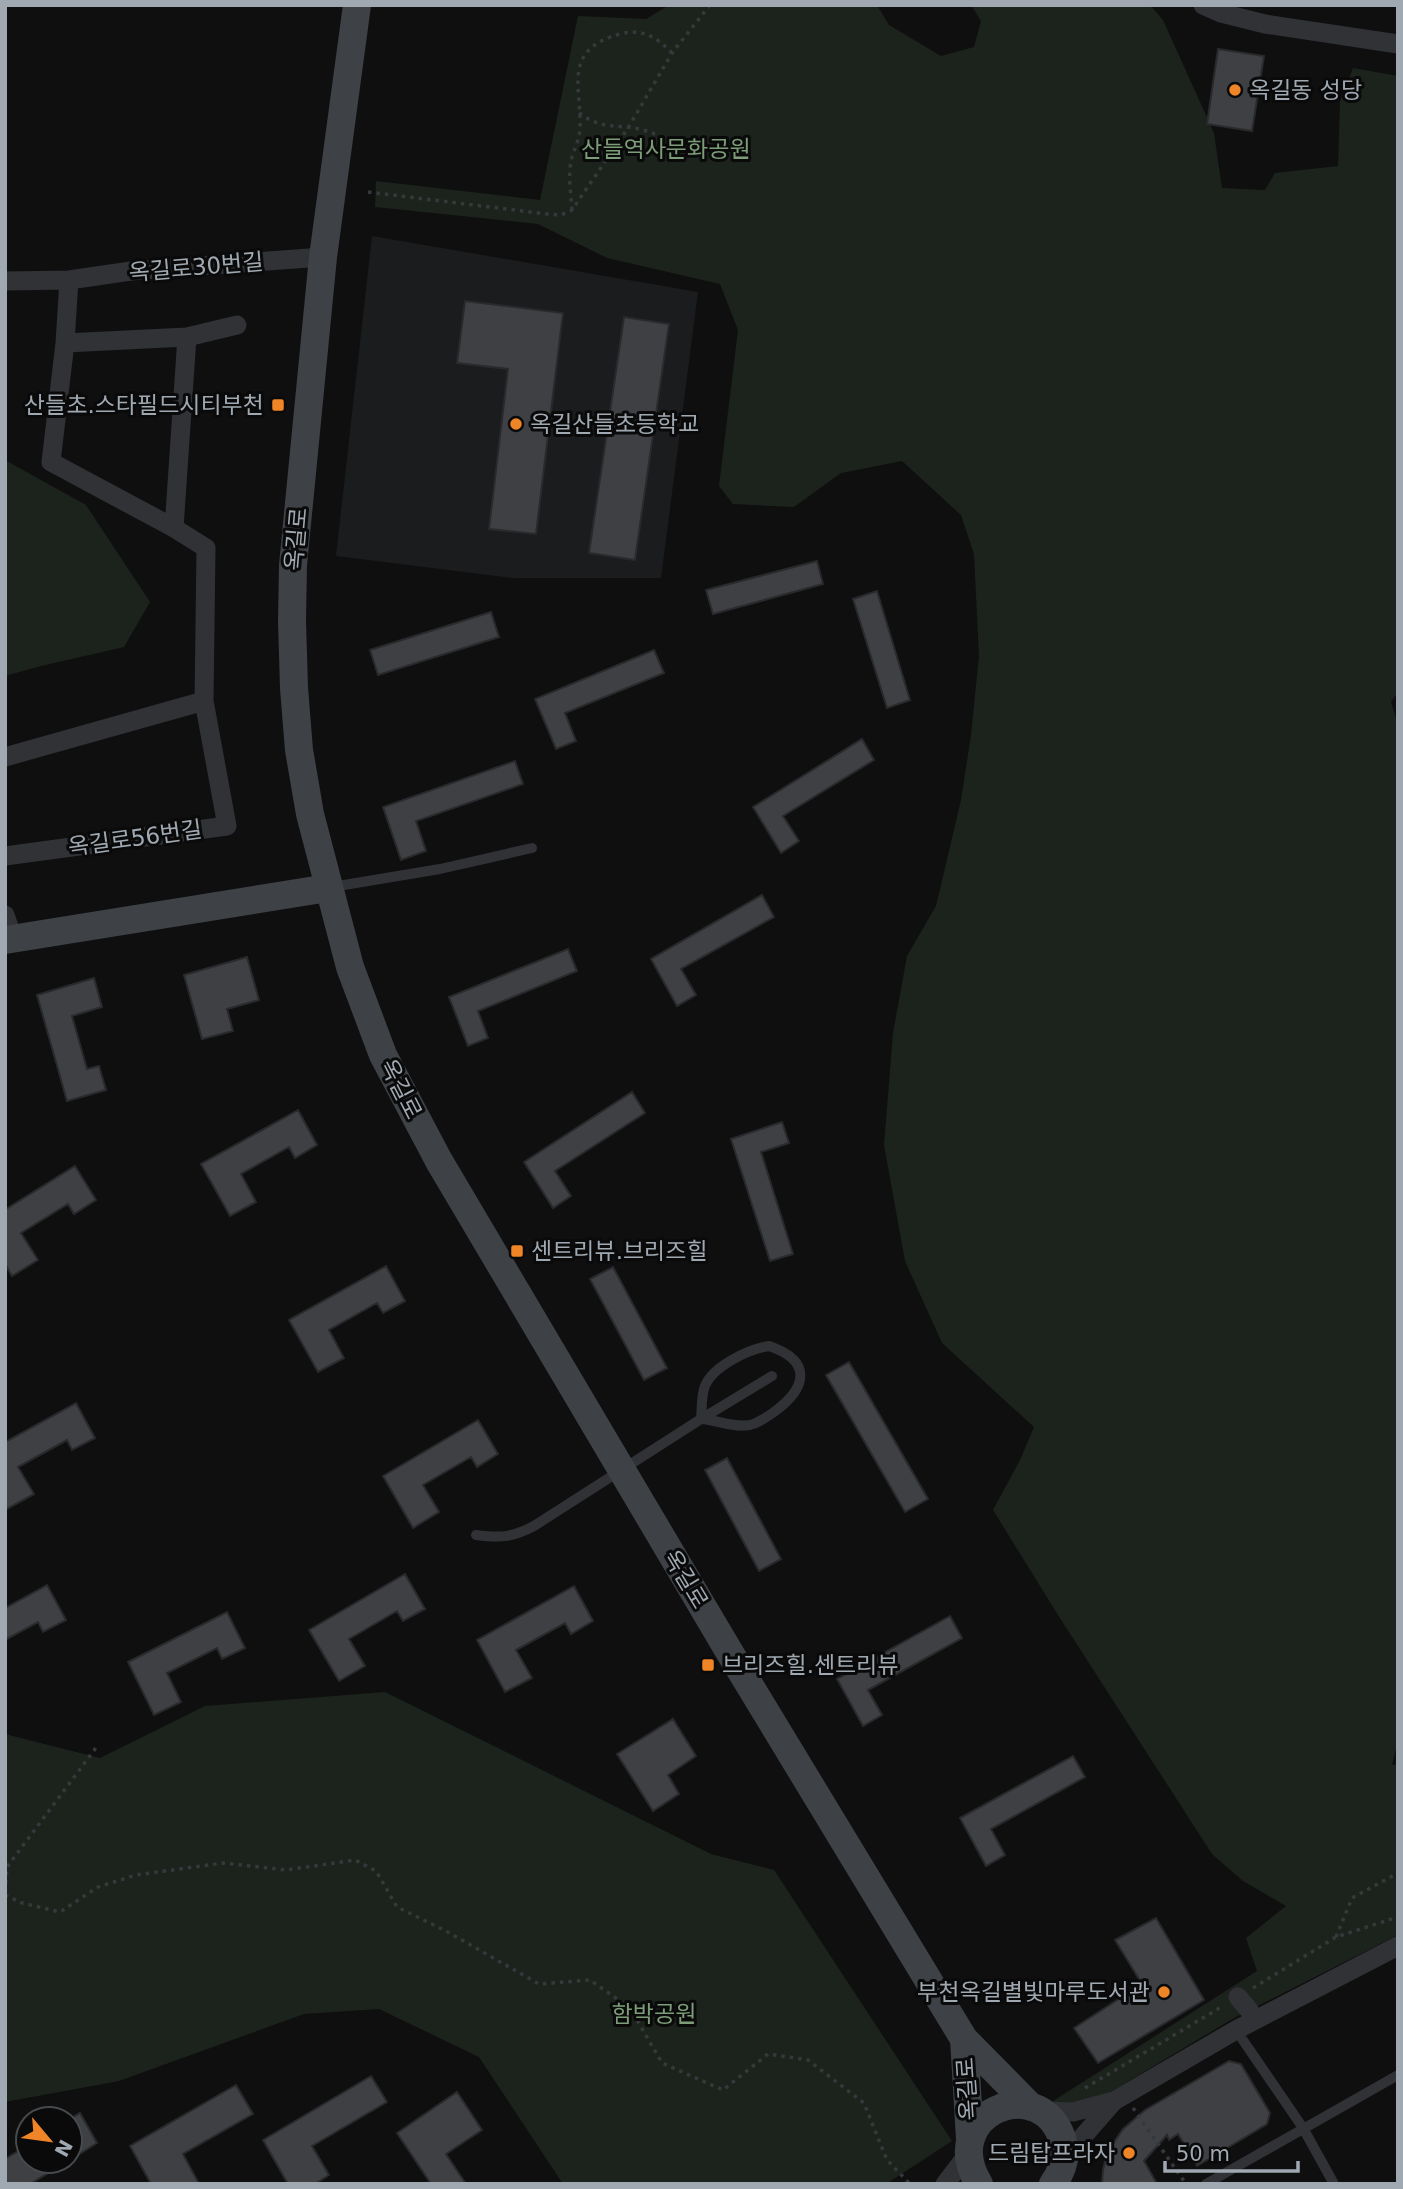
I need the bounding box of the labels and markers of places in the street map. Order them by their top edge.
place label: 옥길동 성당 [1249,77,1362,103]
marker: 옥길동 성당 [1227,82,1243,98]
place label: 산들초.스타필드시티부천 [24,392,264,418]
marker: 산들초.스타필드시티부천 [270,397,286,413]
place label: 옥길산들초등학교 [530,411,699,437]
marker: 옥길산들초등학교 [508,416,524,432]
place label: 센트리뷰.브리즈힐 [531,1238,708,1264]
marker: 센트리뷰.브리즈힐 [509,1243,525,1259]
place label: 브리즈힐.센트리뷰 [722,1652,899,1678]
marker: 브리즈힐.센트리뷰 [700,1657,716,1673]
place label: 부천옥길별빛마루도서관 [917,1979,1150,2005]
marker: 부천옥길별빛마루도서관 [1156,1984,1172,2000]
place label: 드림탑프라자 [988,2140,1115,2166]
marker: 드림탑프라자 [1121,2145,1137,2161]

